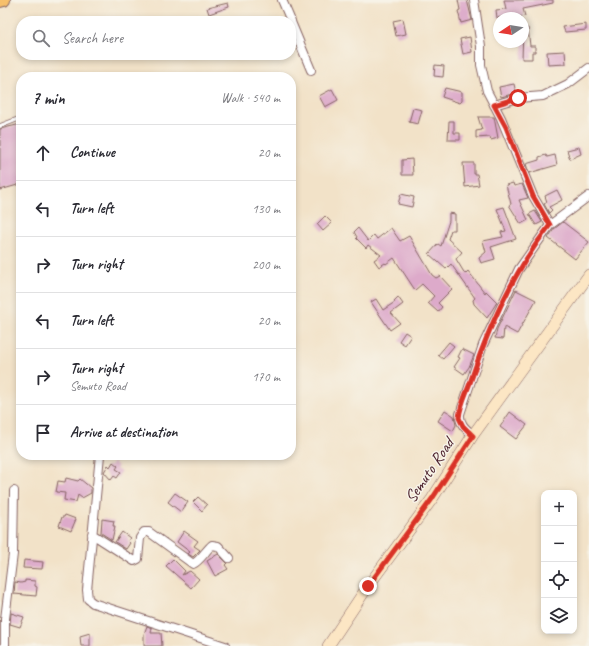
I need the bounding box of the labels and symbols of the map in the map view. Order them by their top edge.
north arrow [493,12,529,48]
route start [509,89,527,107]
street label: Semuto Road [400,432,460,507]
route end [359,577,377,595]

